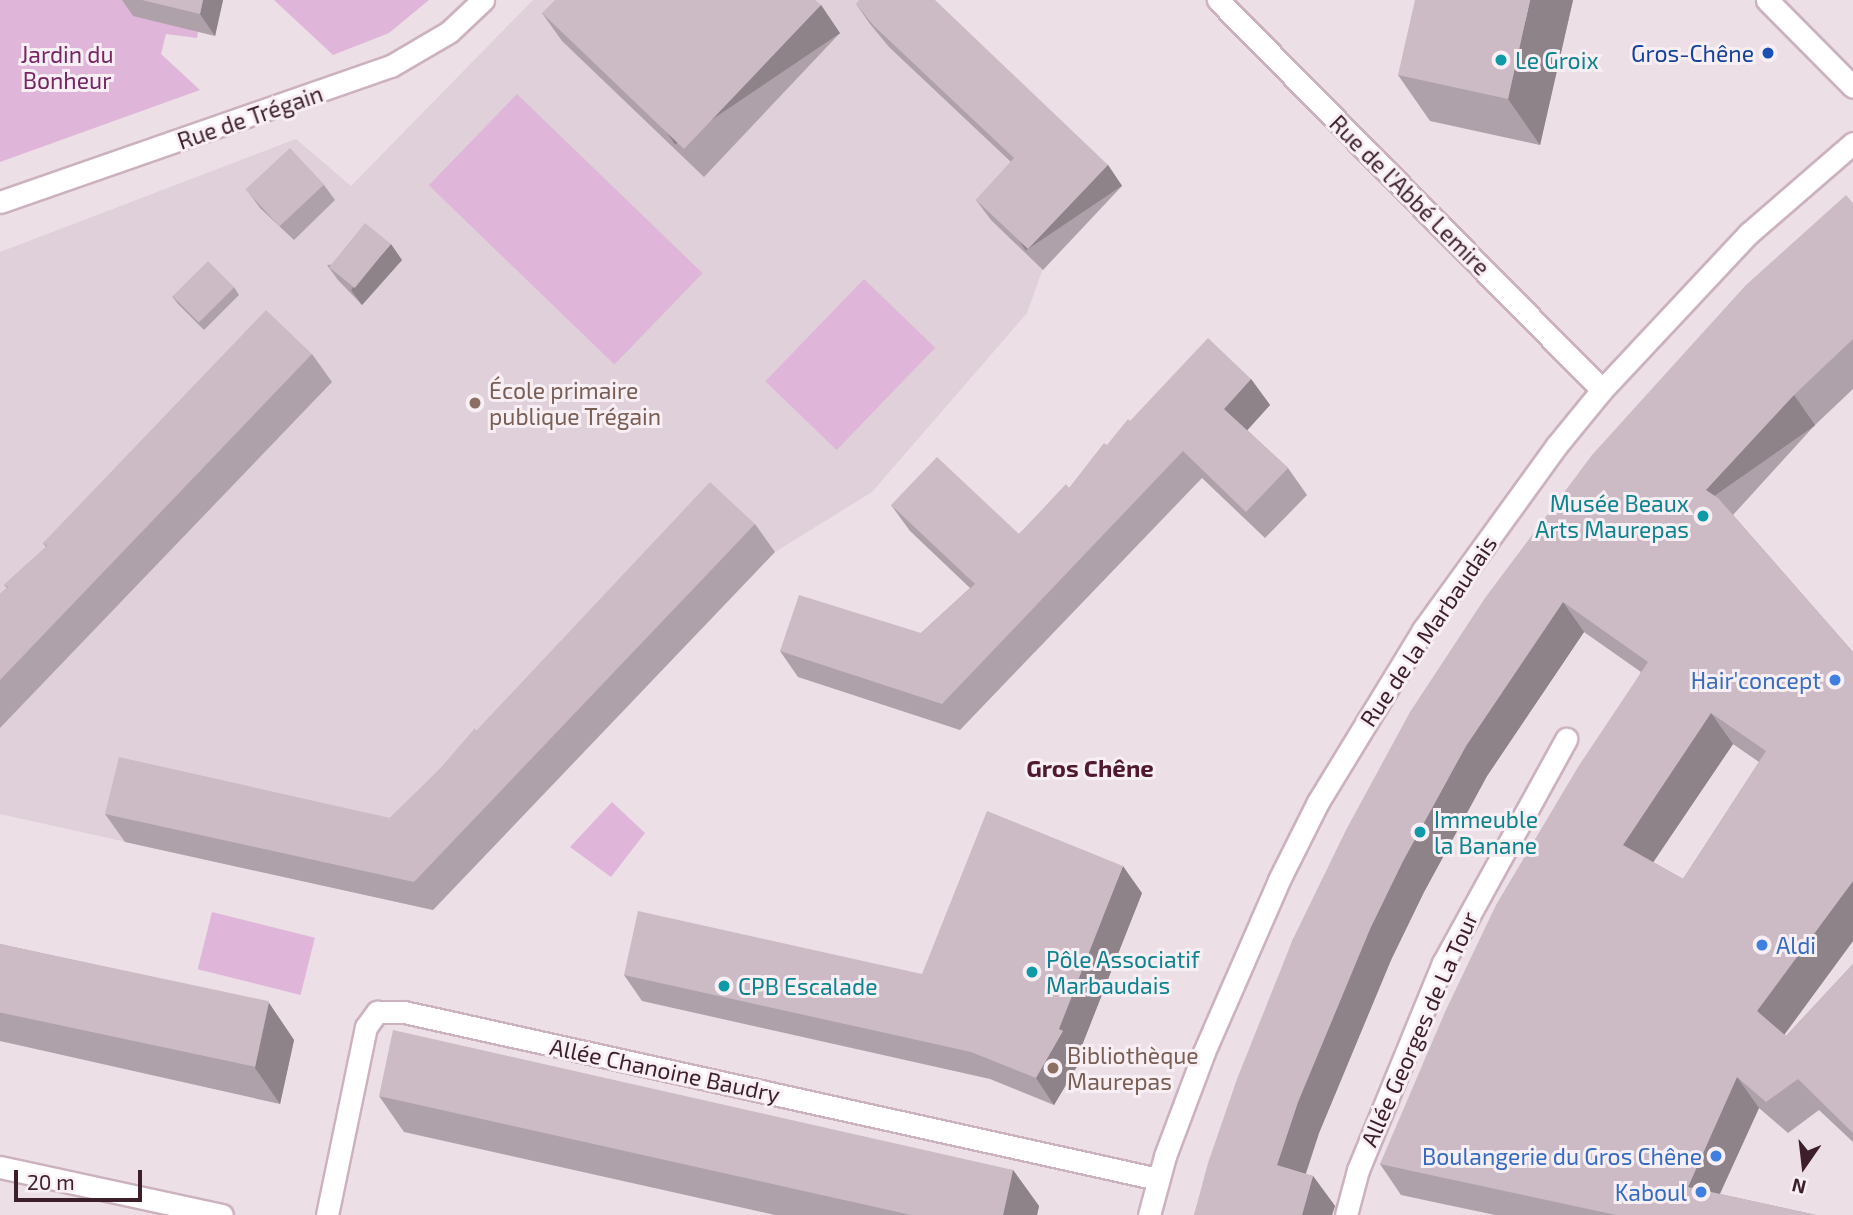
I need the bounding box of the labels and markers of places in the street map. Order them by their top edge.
place label: Gros-Chêne [1631,39,1754,67]
marker: Gros-Chêne [1760,45,1776,61]
place label: Le Groix [1515,46,1599,74]
marker: Le Groix [1493,52,1509,68]
place label: École primaire publique Trégain [489,376,662,430]
marker: École primaire publique Trégain [467,395,483,411]
place label: Musée Beaux Arts Maurepas [1535,489,1689,543]
marker: Musée Beaux Arts Maurepas [1695,508,1711,524]
place label: Hair'concept [1691,666,1821,694]
marker: Hair'concept [1827,672,1843,688]
place label: Immeuble la Banane [1434,805,1538,859]
marker: Immeuble la Banane [1412,824,1428,840]
place label: Aldi [1776,931,1816,959]
marker: Aldi [1754,937,1770,953]
place label: Pôle Associatif Marbaudais [1046,945,1200,999]
marker: Pôle Associatif Marbaudais [1024,964,1040,980]
place label: CPB Escalade [738,972,877,1000]
marker: CPB Escalade [716,978,732,994]
place label: Bibliothèque Maurepas [1067,1041,1199,1095]
marker: Bibliothèque Maurepas [1045,1060,1061,1076]
place label: Boulangerie du Gros Chêne [1422,1142,1702,1170]
marker: Boulangerie du Gros Chêne [1708,1148,1724,1164]
place label: Kaboul [1615,1178,1687,1206]
marker: Kaboul [1693,1184,1709,1200]

